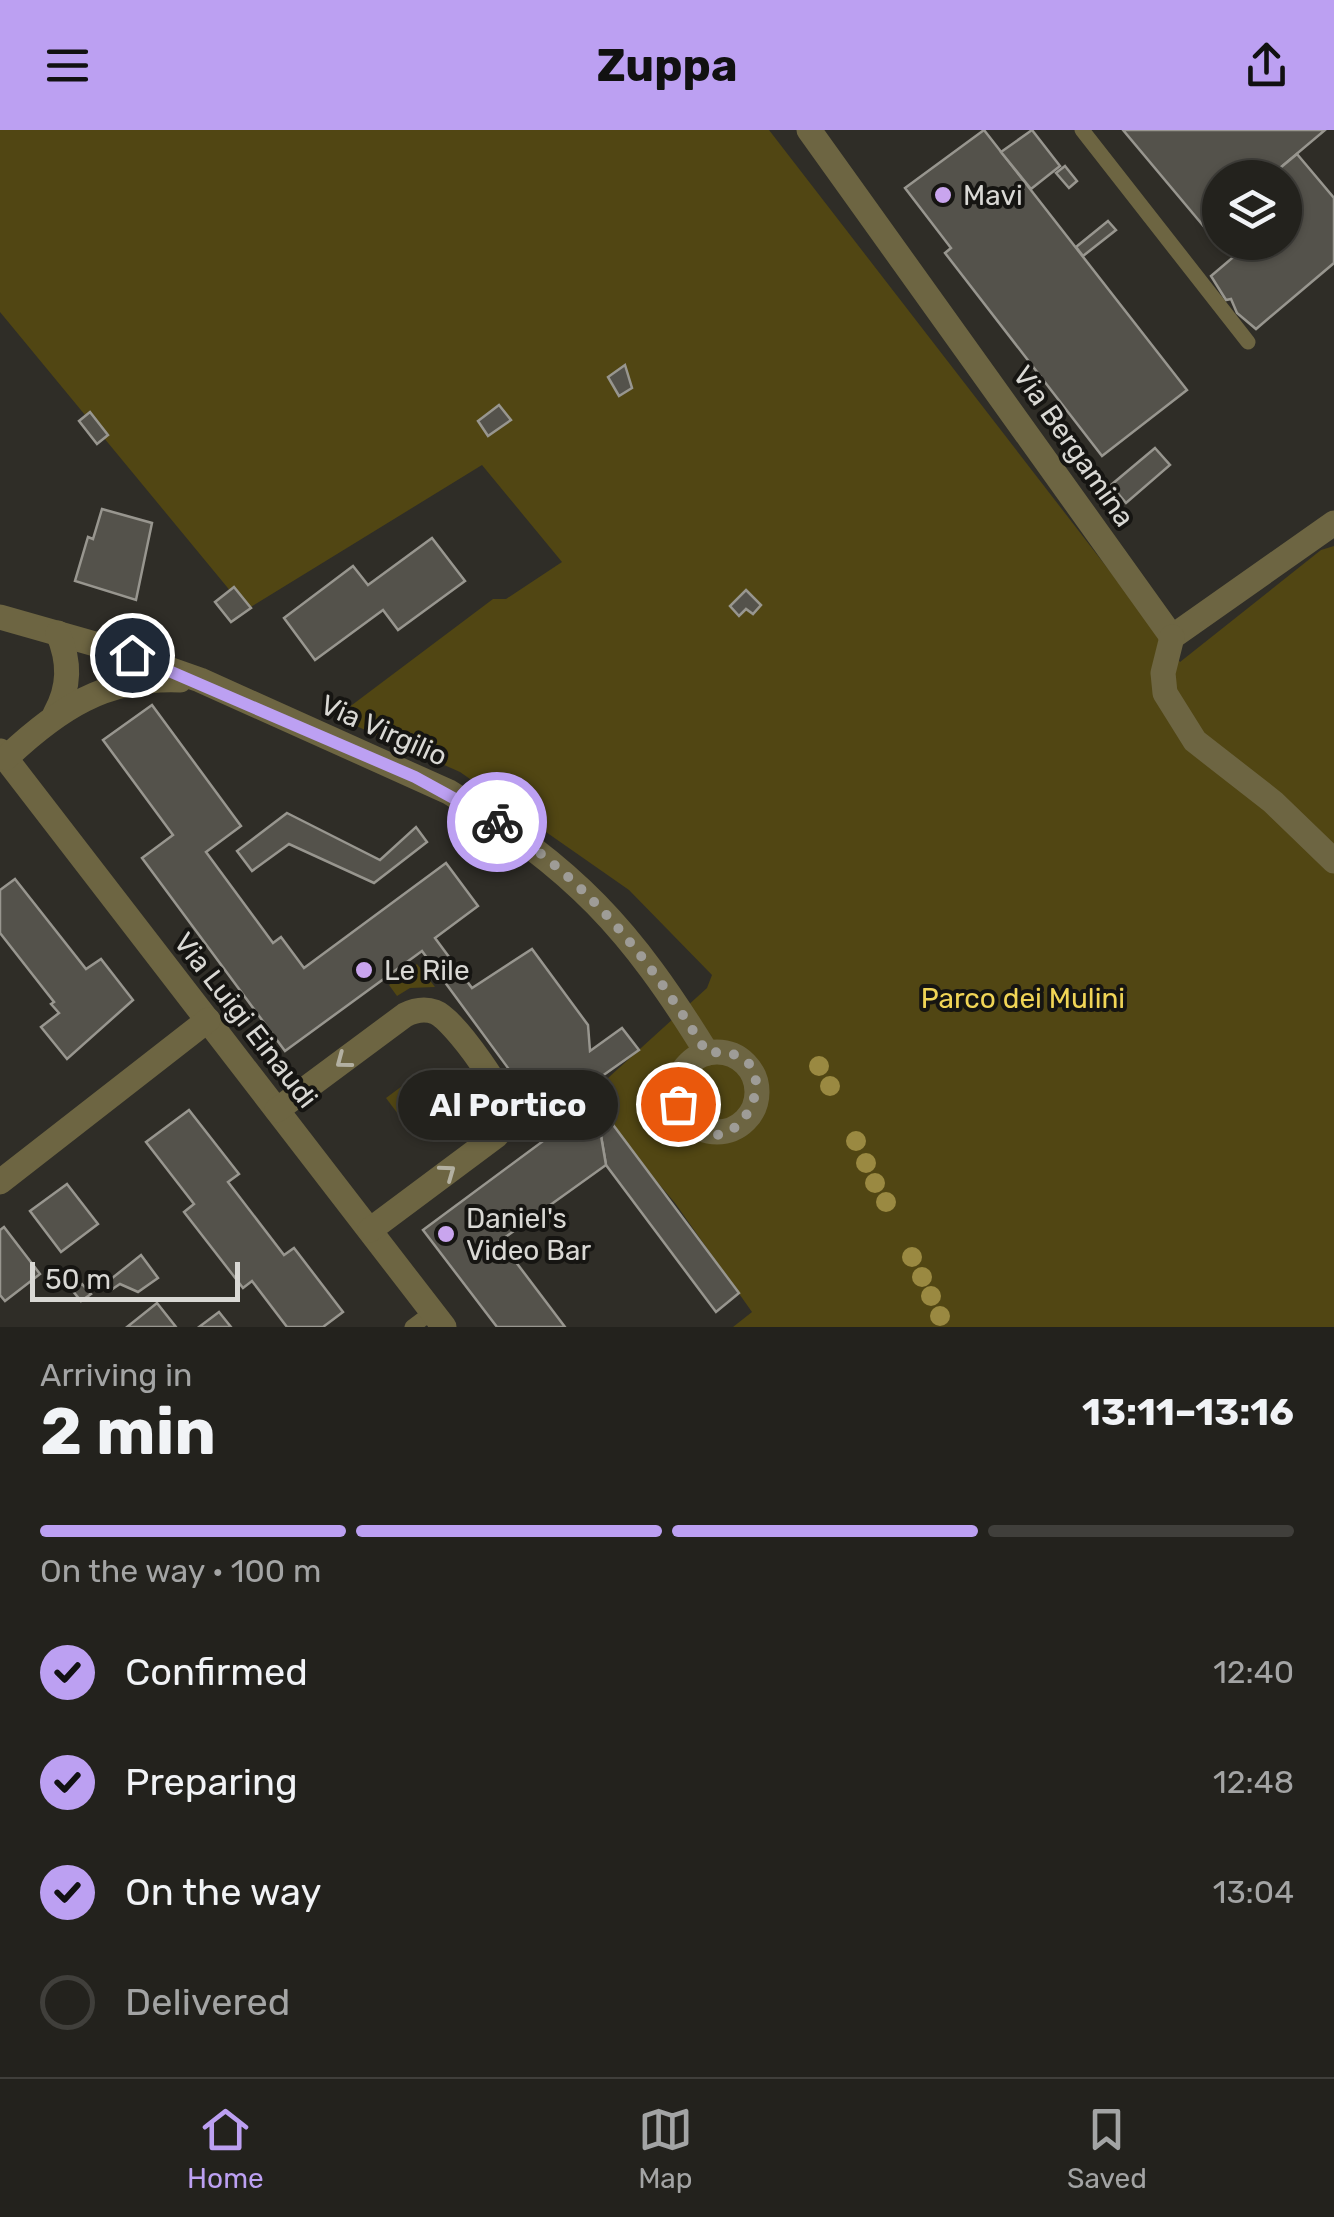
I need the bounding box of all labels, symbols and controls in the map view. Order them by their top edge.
icon: menu [40,38,95,93]
icon: share [1239,38,1294,93]
text: Zuppa [596,39,738,92]
map controls [1202,160,1302,260]
button: layers [1202,160,1302,260]
place label: Mavi [963,179,1023,212]
marker: Mavi [932,184,954,206]
street label: Via Bergamina [1006,360,1141,533]
pin [90,613,175,698]
icon: home [105,628,160,683]
street label: Via Virgilio [315,688,452,773]
courier [447,772,547,872]
icon: bike [470,795,525,850]
street label: Via Luigi Einaudi [167,926,324,1114]
place label: Le Rile [384,954,470,987]
marker: Le Rile [353,959,375,981]
park label: Parco dei Mulini [921,982,1125,1015]
one-way arrow [336,1050,354,1067]
pin [636,1062,721,1147]
callout: Al Portico [398,1069,618,1139]
icon: bag [651,1077,706,1132]
text: Al Portico [430,1086,586,1124]
one-way arrow [437,1166,455,1183]
place label: Daniel's Video Bar [466,1202,591,1267]
marker: Daniel's Video Bar [435,1223,457,1245]
scale bar [30,1257,240,1302]
text: 50 m [45,1263,111,1296]
text: Arriving in [40,1356,192,1394]
text: 13:11–13:16 [1082,1389,1294,1435]
text: 2 min [40,1393,216,1470]
text: On the way · 100 m [40,1552,321,1590]
icon: check [40,1645,95,1700]
text: Confirmed [125,1649,308,1695]
text: 12:40 [1213,1653,1294,1691]
icon: check [40,1755,95,1810]
text: Preparing [125,1759,298,1805]
text: 12:48 [1213,1763,1294,1801]
icon: check [40,1865,95,1920]
text: On the way [125,1869,321,1915]
text: 13:04 [1213,1873,1294,1911]
text: Delivered [125,1979,290,2025]
tab: Home [187,2102,264,2195]
tab: Map [638,2102,693,2195]
tab: Saved [1067,2102,1147,2195]

